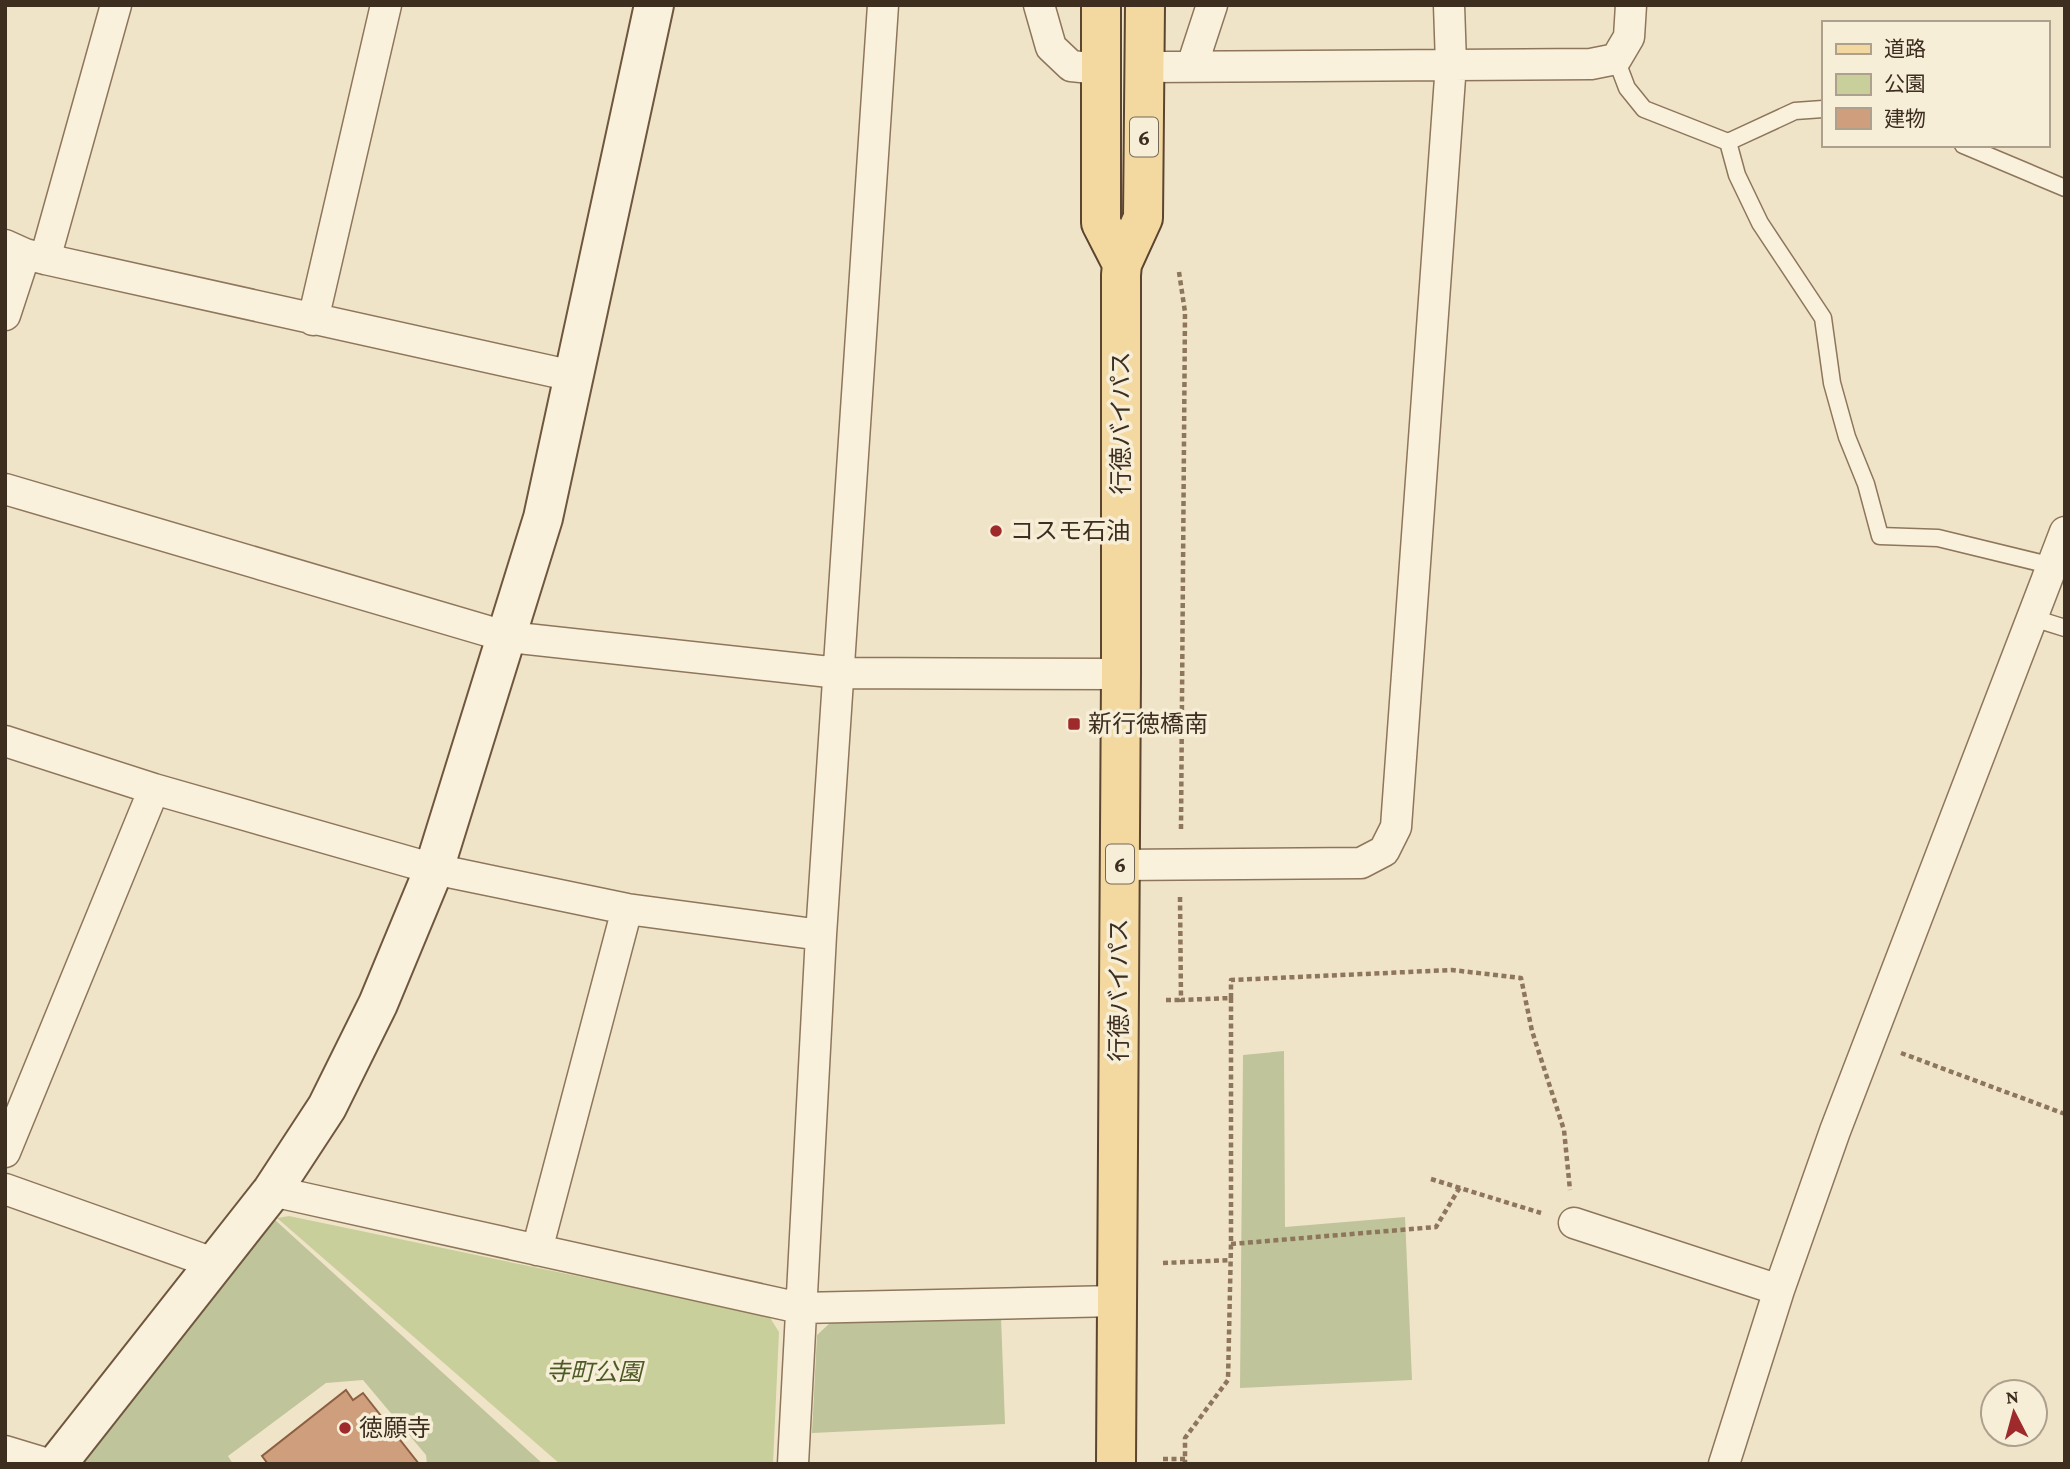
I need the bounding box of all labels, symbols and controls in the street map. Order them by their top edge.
legend [1822,21,2049,147]
text: 道路 [1884,37,1926,61]
text: 公園 [1884,72,1926,96]
text: 建物 [1884,107,1926,131]
road number: 6 [1130,118,1158,156]
street label: 行徳バイパス [1107,351,1134,495]
place label: コスモ石油 [1010,517,1130,544]
marker: コスモ石油 [988,523,1004,539]
place label: 新行徳橋南 [1088,710,1208,737]
marker: 新行徳橋南 [1066,716,1082,732]
road number: 6 [1106,844,1134,884]
street label: 行徳バイパス [1105,918,1132,1062]
park label: 寺町公園 [546,1358,645,1385]
north arrow [1979,1378,2049,1448]
text: N [2005,1385,2020,1408]
place label: 徳願寺 [359,1414,431,1441]
marker: 徳願寺 [337,1420,353,1436]

